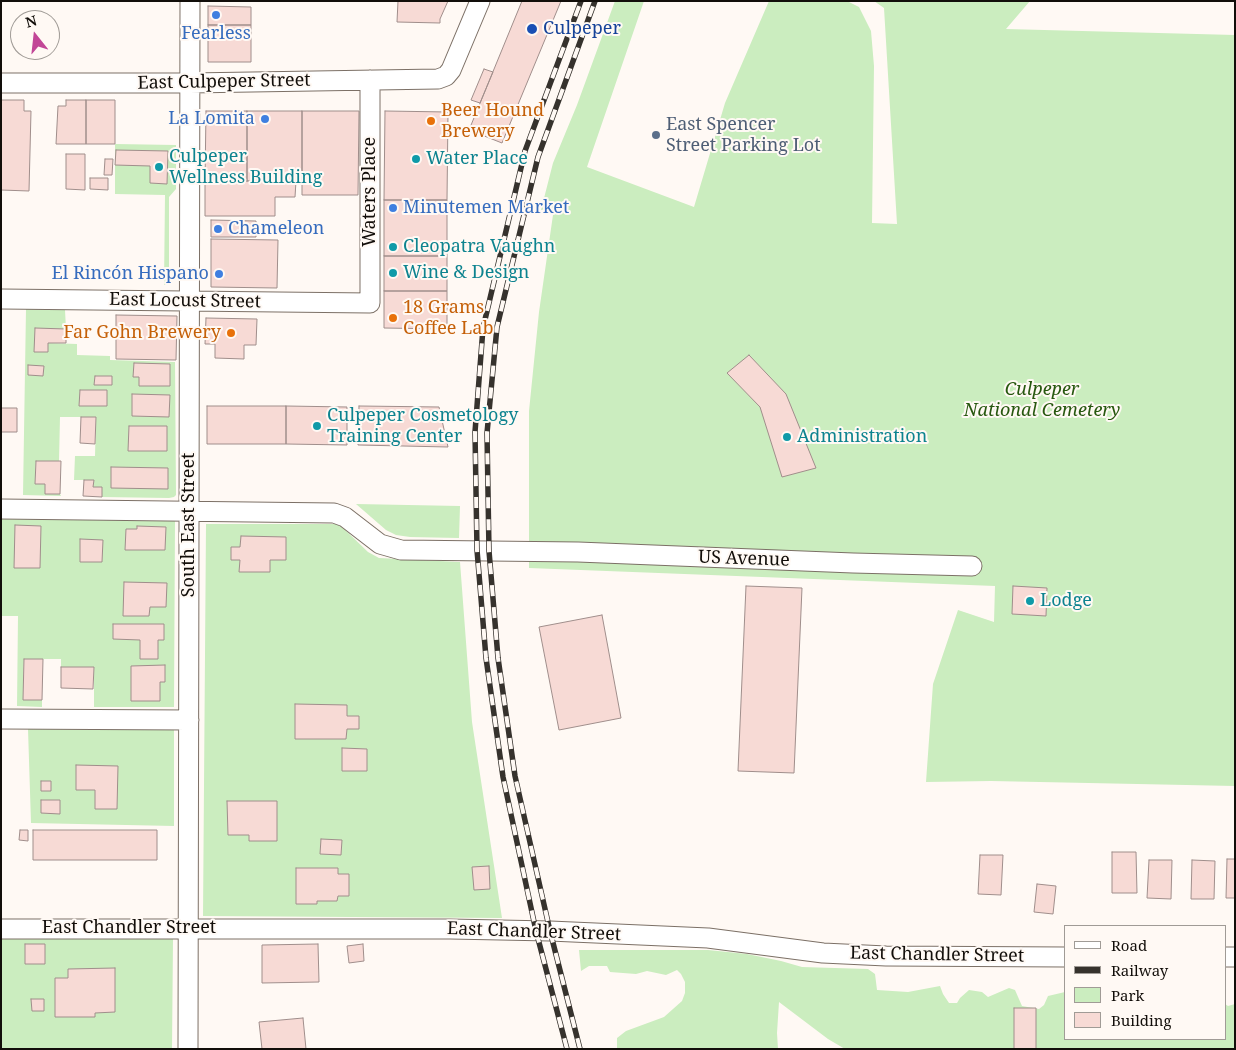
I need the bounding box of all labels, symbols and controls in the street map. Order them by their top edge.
marker: Fearless [210,9,222,21]
north arrow [10,10,60,60]
text: N [23,10,39,32]
place label: Culpeper [543,18,621,40]
marker: Culpeper [525,22,539,36]
place label: Fearless [181,23,251,45]
street label: East Culpeper Street [137,70,311,94]
place label: Beer Hound Brewery [441,100,544,142]
place label: La Lomita [168,108,255,130]
marker: La Lomita [259,113,271,125]
place label: East Spencer Street Parking Lot [666,114,821,156]
marker: Beer Hound Brewery [425,115,437,127]
marker: East Spencer Street Parking Lot [650,129,662,141]
street label: Waters Place [359,137,381,247]
place label: Culpeper Wellness Building [169,146,322,188]
place label: Water Place [426,148,528,170]
marker: Water Place [410,153,422,165]
marker: Culpeper Wellness Building [153,161,165,173]
place label: Minutemen Market [403,197,569,219]
marker: Minutemen Market [387,202,399,214]
place label: Chameleon [228,218,324,240]
marker: Chameleon [212,223,224,235]
place label: Cleopatra Vaughn [403,236,555,258]
marker: Cleopatra Vaughn [387,241,399,253]
place label: Wine & Design [403,262,529,284]
place label: El Rincón Hispano [51,263,209,285]
marker: Wine & Design [387,267,399,279]
marker: El Rincón Hispano [213,268,225,280]
street label: East Locust Street [109,289,261,313]
place label: 18 Grams Coffee Lab [403,297,494,340]
marker: 18 Grams Coffee Lab [387,312,399,324]
place label: Far Gohn Brewery [63,322,221,344]
marker: Far Gohn Brewery [225,327,237,339]
park label: Culpeper National Cemetery [964,379,1120,422]
place label: Culpeper Cosmetology Training Center [327,405,518,448]
marker: Culpeper Cosmetology Training Center [311,420,323,432]
place label: Administration [797,426,927,448]
marker: Administration [781,431,793,443]
street label: South East Street [178,453,200,597]
street label: US Avenue [698,547,790,571]
place label: Lodge [1040,590,1092,612]
marker: Lodge [1024,595,1036,607]
street label: East Chandler Street [42,917,216,939]
street label: East Chandler Street [447,918,621,946]
legend [1064,925,1226,1040]
text: Road [1111,935,1147,955]
street label: East Chandler Street [850,943,1024,967]
text: Railway [1111,960,1168,980]
text: Park [1111,985,1144,1005]
text: Building [1111,1010,1172,1030]

